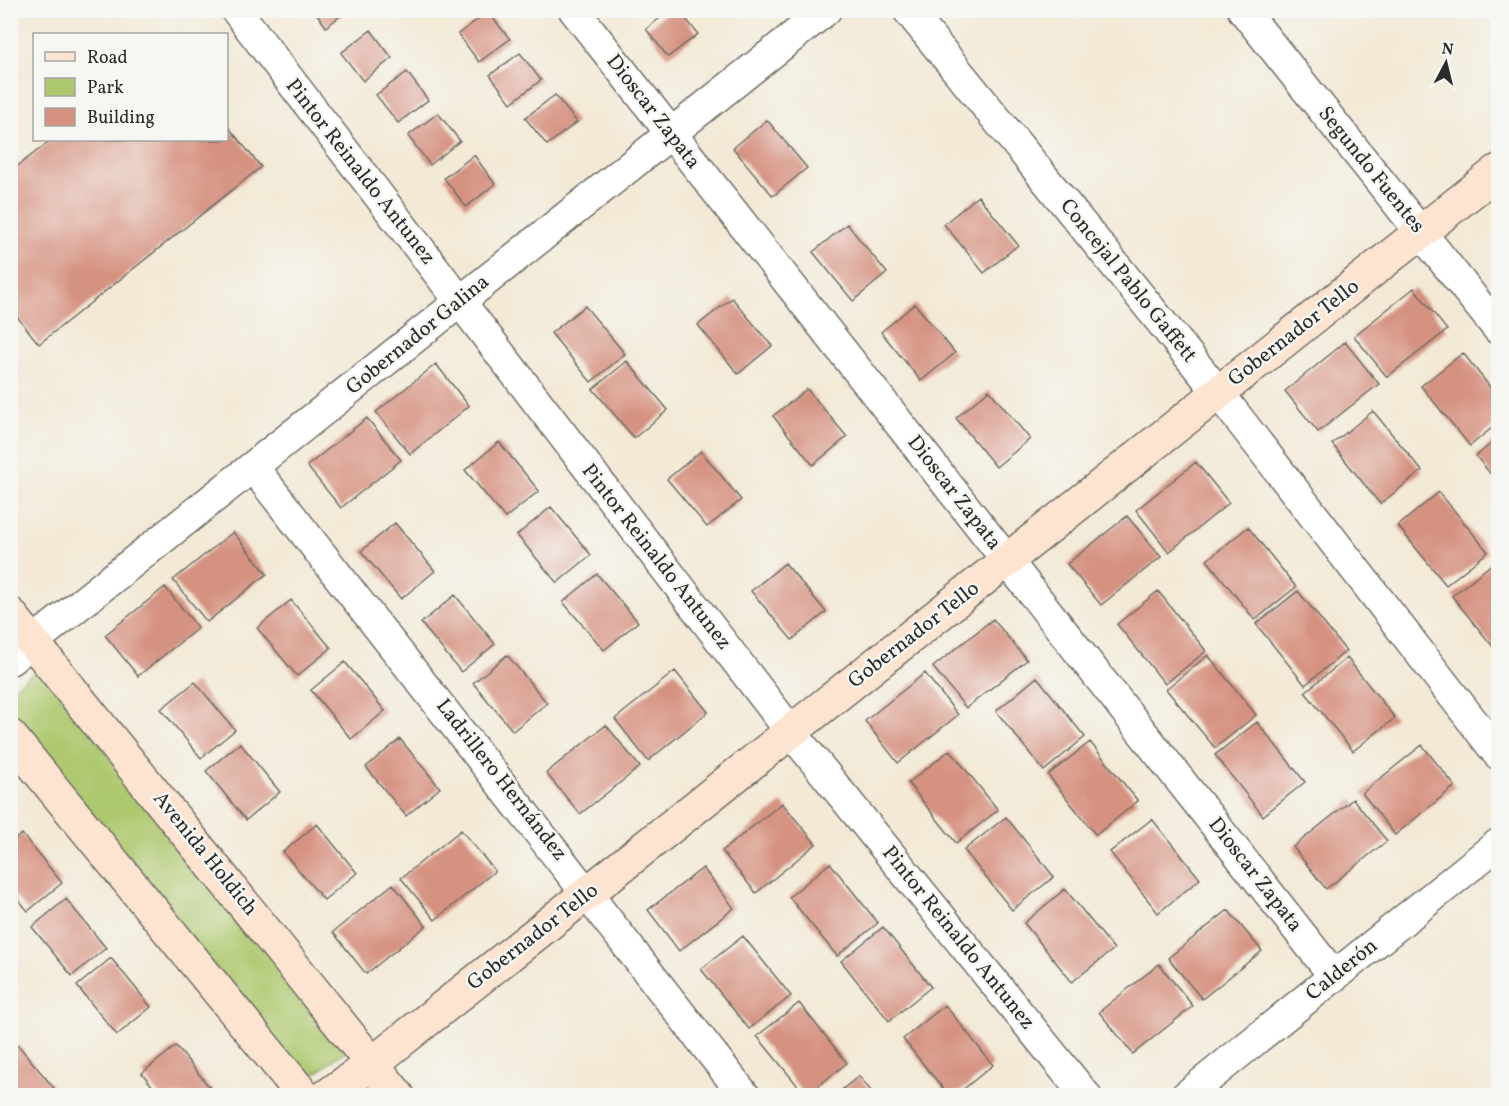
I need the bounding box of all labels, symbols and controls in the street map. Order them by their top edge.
legend [33,33,228,141]
north arrow [1416,33,1476,93]
text: N [1440,38,1455,62]
text: Road [87,46,128,71]
street label: Dioscar Zapata [599,49,707,175]
street label: Pintor Reinaldo Antunez [278,73,442,271]
text: Park [87,76,124,101]
street label: Segundo Fuentes [1311,100,1431,240]
text: Building [87,106,155,131]
street label: Concejal Pablo Gaffett [1053,193,1203,369]
street label: Gobernador Galina [340,268,496,402]
street label: Gobernador Tello [1222,272,1366,394]
street label: Dioscar Zapata [900,430,1008,556]
street label: Pintor Reinaldo Antunez [574,458,738,656]
street label: Gobernador Tello [842,574,986,696]
street label: Ladrillero Hernández [429,693,573,867]
street label: Avenida Holdich [146,786,264,922]
street label: Dioscar Zapata [1201,812,1309,938]
street label: Pintor Reinaldo Antunez [875,840,1041,1036]
street label: Gobernador Tello [461,876,605,998]
street label: Calderón [1300,932,1384,1008]

